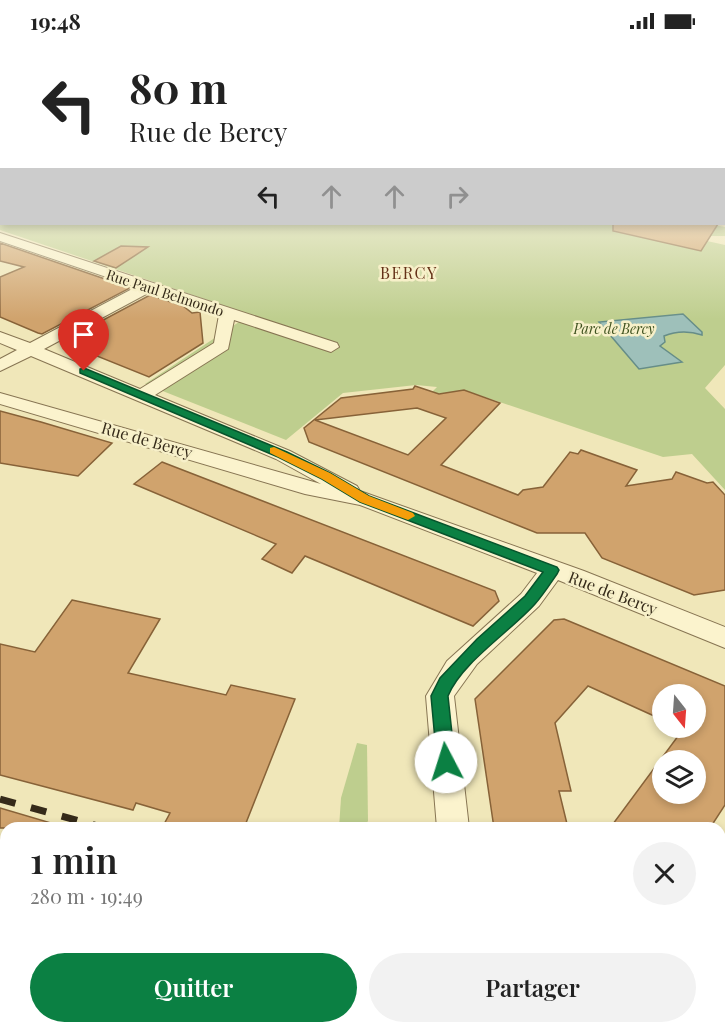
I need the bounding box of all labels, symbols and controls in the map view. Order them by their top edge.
text: 19:48 [30,6,81,36]
text: 80 m [129,59,227,115]
icon: left [30,66,108,144]
text: Rue de Bercy [129,113,287,149]
icon: left [252,180,285,213]
icon: ahead [315,180,348,213]
icon: ahead [378,180,411,213]
icon: right [441,180,474,213]
district label: BERCY [380,262,438,283]
street label: Rue Paul Belmondo [104,265,227,321]
pin [58,309,109,371]
icon: arrive [67,318,100,351]
park label: Parc de Bercy [572,319,655,338]
street label: Rue de Bercy [99,416,195,463]
street label: Rue de Bercy [566,566,661,619]
north arrow [652,684,706,738]
map controls [652,684,706,804]
position arrow [414,730,478,794]
button: layers [652,750,706,804]
text: 1 min [30,835,118,883]
button: close [633,842,696,905]
text: 280 m · 19:49 [30,882,143,909]
button: Quitter [30,953,357,1022]
button: Partager [369,953,696,1022]

